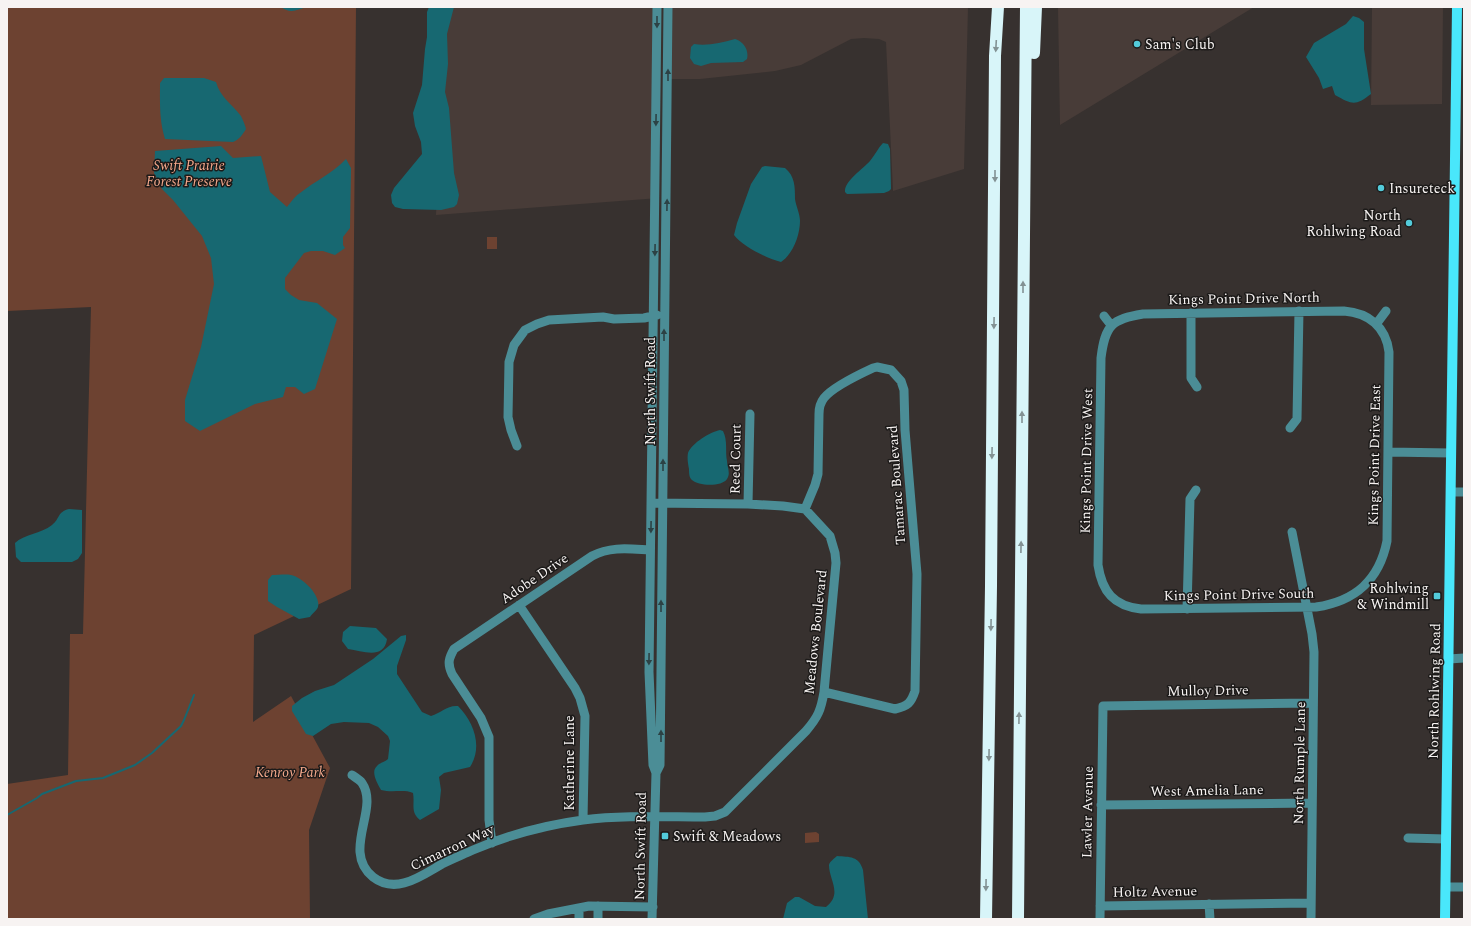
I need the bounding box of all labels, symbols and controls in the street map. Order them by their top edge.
one-way arrow [654,16,660,29]
place label: Sam's Club [1145,34,1215,55]
marker: Sam's Club [1132,39,1142,49]
one-way arrow [993,40,999,53]
one-way arrow [665,68,671,81]
one-way arrow [653,114,659,127]
park label: Swift Prairie Forest Preserve [146,155,232,192]
one-way arrow [992,170,998,183]
place label: Insureteck [1389,178,1455,199]
marker: Insureteck [1376,183,1386,193]
one-way arrow [663,199,670,211]
place label: North Rohlwing Road [1306,205,1401,242]
marker: North Rohlwing Road [1404,218,1414,228]
one-way arrow [652,244,658,257]
one-way arrow [1020,280,1026,293]
street label: Kings Point Drive North [1168,287,1320,310]
one-way arrow [991,317,997,330]
one-way arrow [661,328,667,341]
street label: North Swift Road [640,337,661,445]
street label: Kings Point Drive East [1363,384,1386,526]
street label: Kings Point Drive West [1075,388,1098,534]
one-way arrow [1019,410,1025,423]
street label: Reed Court [724,424,747,494]
street label: Tamarac Boulevard [882,424,911,546]
one-way arrow [989,447,995,460]
one-way arrow [660,458,666,471]
one-way arrow [648,521,654,534]
one-way arrow [1018,540,1024,553]
street label: Adobe Drive [496,548,573,609]
street label: Meadows Boulevard [799,569,833,695]
place label: Rohlwing & Windmill [1357,578,1429,615]
street label: Kings Point Drive South [1164,583,1315,606]
marker: Rohlwing & Windmill [1432,591,1442,601]
one-way arrow [658,599,664,612]
one-way arrow [988,619,994,632]
street label: North Rohlwing Road [1423,623,1446,759]
one-way arrow [646,653,652,666]
street label: Mulloy Drive [1167,679,1249,702]
street label: North Rumple Lane [1288,701,1311,825]
one-way arrow [1016,711,1022,724]
street label: Katherine Lane [559,715,580,811]
one-way arrow [658,729,664,742]
one-way arrow [986,749,992,762]
park label: Kenroy Park [255,762,326,783]
street label: Lawler Avenue [1076,765,1099,858]
street label: West Amelia Lane [1150,779,1264,802]
street label: North Swift Road [629,791,652,900]
street label: Cimarron Way [407,818,499,876]
place label: Swift & Meadows [673,826,781,847]
marker: Swift & Meadows [660,831,670,841]
one-way arrow [983,879,990,891]
street label: Holtz Avenue [1113,880,1198,903]

